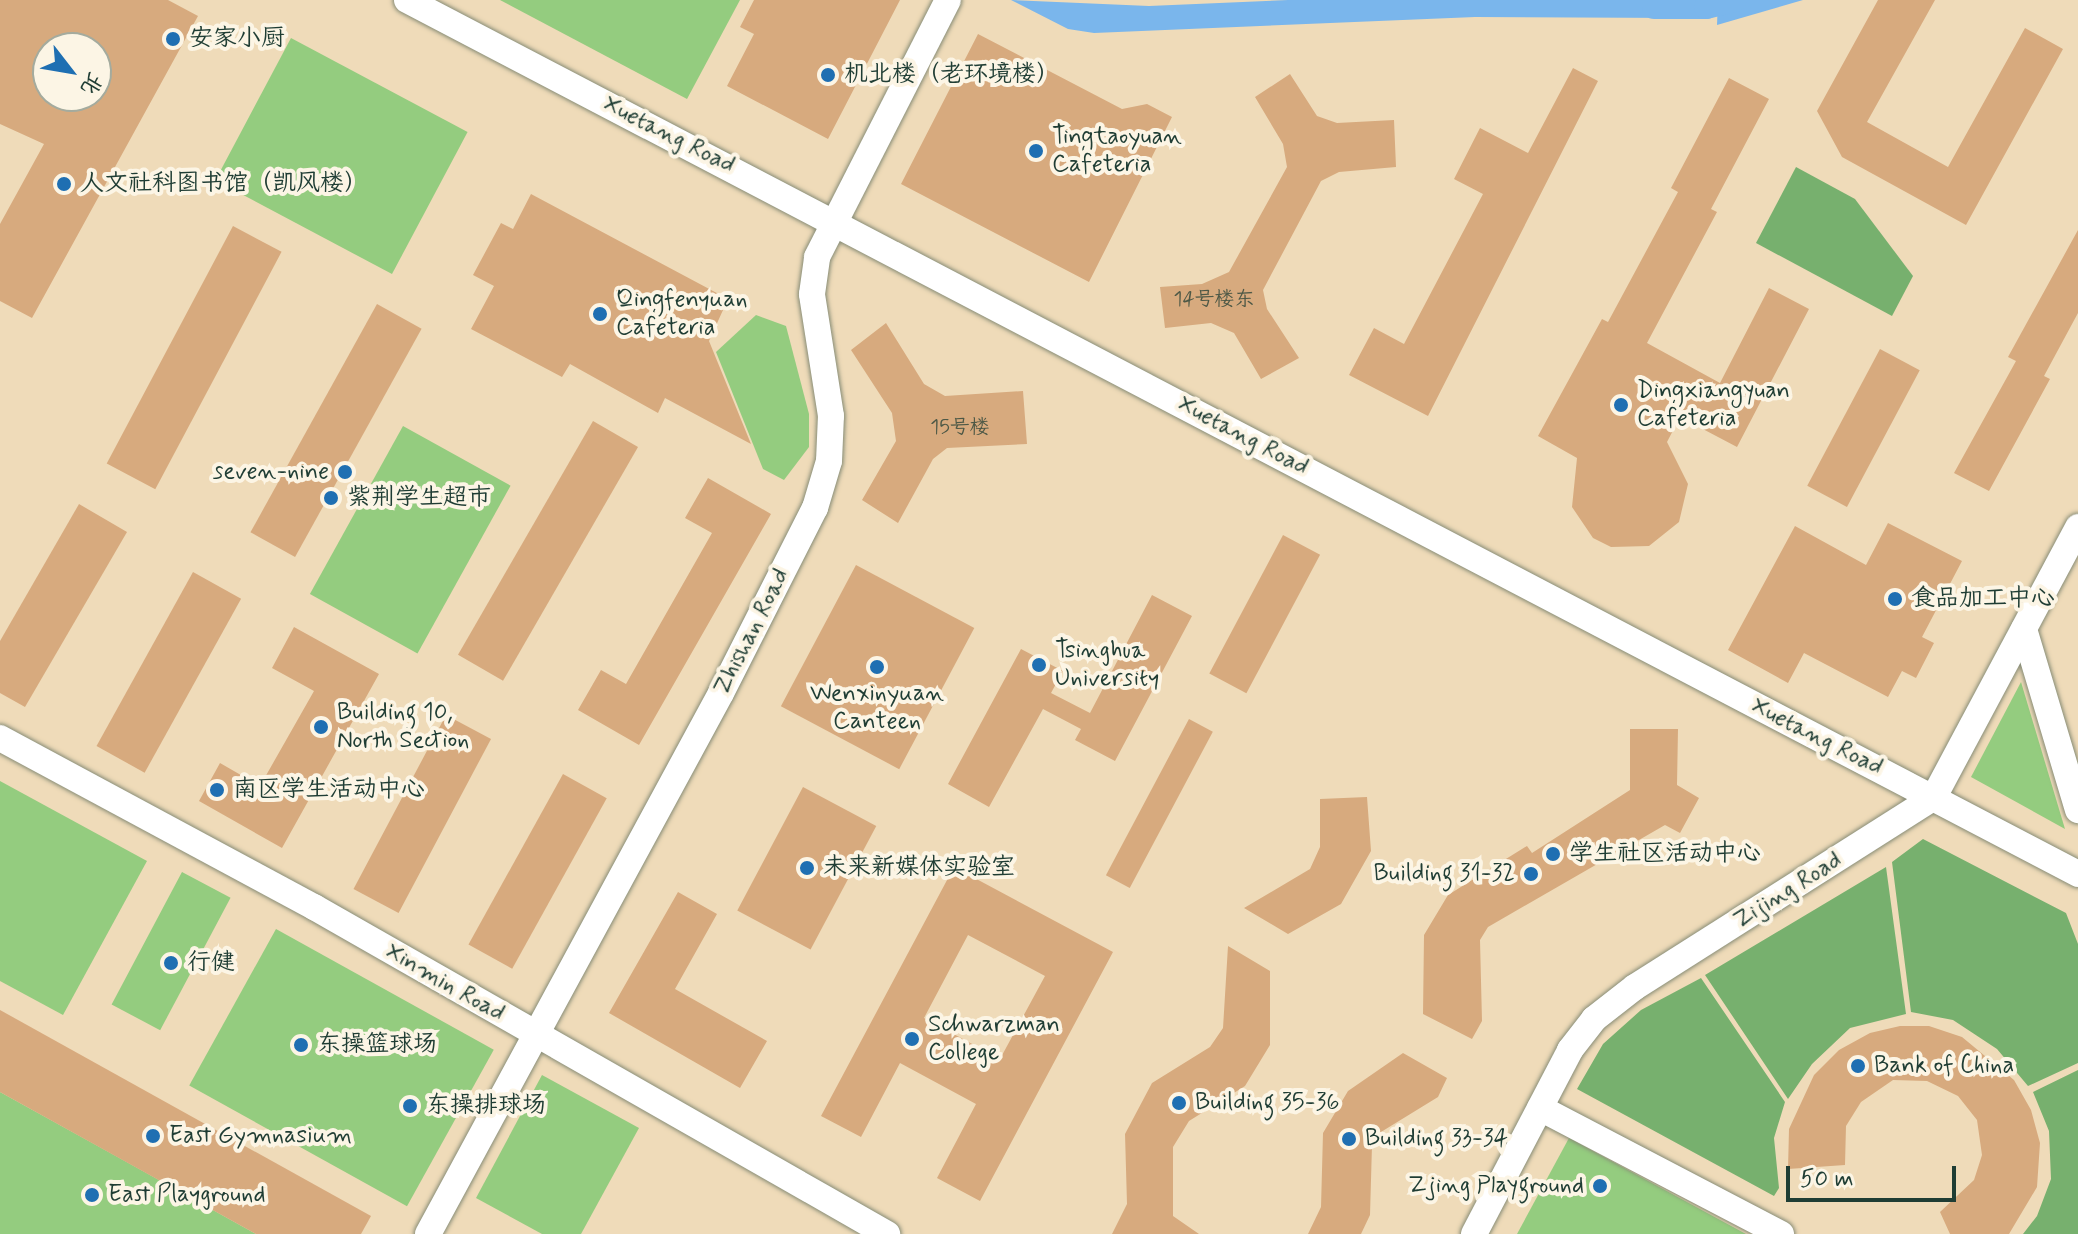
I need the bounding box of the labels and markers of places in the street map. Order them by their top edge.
place label: 安家小厨 [189,25,285,53]
marker: 安家小厨 [164,30,182,48]
place label: 机北楼（老环境楼） [844,61,1060,89]
marker: 机北楼（老环境楼） [819,66,837,84]
place label: Tingtaoyuan Cafeteria [1052,123,1182,179]
marker: Tingtaoyuan Cafeteria [1027,142,1045,160]
place label: 人文社科图书馆（凯风楼） [80,170,368,198]
marker: 人文社科图书馆（凯风楼） [55,175,73,193]
place label: Qingfenyuan Cafeteria [616,286,748,342]
marker: Qingfenyuan Cafeteria [591,305,609,323]
place label: Dingxiangyuan Cafeteria [1637,377,1790,433]
marker: Dingxiangyuan Cafeteria [1612,396,1630,414]
place label: seven-nine [213,458,329,486]
marker: seven-nine [336,463,354,481]
place label: 紫荆学生超市 [347,484,491,512]
marker: 紫荆学生超市 [322,489,340,507]
place label: 食品加工中心 [1911,585,2055,613]
marker: 食品加工中心 [1886,590,1904,608]
place label: Tsinghua University [1055,637,1159,693]
marker: Tsinghua University [1030,656,1048,674]
marker: Wenxinyuan Canteen [868,658,886,676]
place label: Wenxinyuan Canteen [810,680,944,736]
place label: Building 10, North Section [337,699,469,755]
marker: Building 10, North Section [312,718,330,736]
place label: 南区学生活动中心 [233,776,425,804]
marker: 南区学生活动中心 [208,781,226,799]
place label: 学生社区活动中心 [1569,840,1761,868]
marker: 学生社区活动中心 [1544,845,1562,863]
place label: 未来新媒体实验室 [823,854,1015,882]
marker: 未来新媒体实验室 [798,859,816,877]
place label: Building 31-32 [1374,860,1515,888]
marker: Building 31-32 [1522,865,1540,883]
place label: 行健 [187,949,235,977]
marker: 行健 [162,954,180,972]
place label: Schwarzman College [928,1011,1060,1067]
marker: Schwarzman College [903,1030,921,1048]
place label: 东操篮球场 [317,1031,437,1059]
marker: 东操篮球场 [292,1036,310,1054]
place label: Bank of China [1874,1052,2025,1080]
marker: Bank of China [1849,1057,1867,1075]
place label: Building 35-36 [1195,1089,1340,1117]
place label: 东操排球场 [426,1092,546,1120]
marker: Building 35-36 [1170,1094,1188,1112]
marker: 东操排球场 [401,1097,419,1115]
place label: East Gymnasium [169,1122,352,1150]
place label: Building 33-34 [1365,1125,1508,1153]
marker: East Gymnasium [144,1127,162,1145]
marker: Building 33-34 [1340,1130,1358,1148]
place label: Zjing Playground [1407,1172,1584,1200]
marker: Zjing Playground [1591,1177,1609,1195]
place label: East Playground [108,1181,265,1209]
marker: East Playground [83,1186,101,1204]

